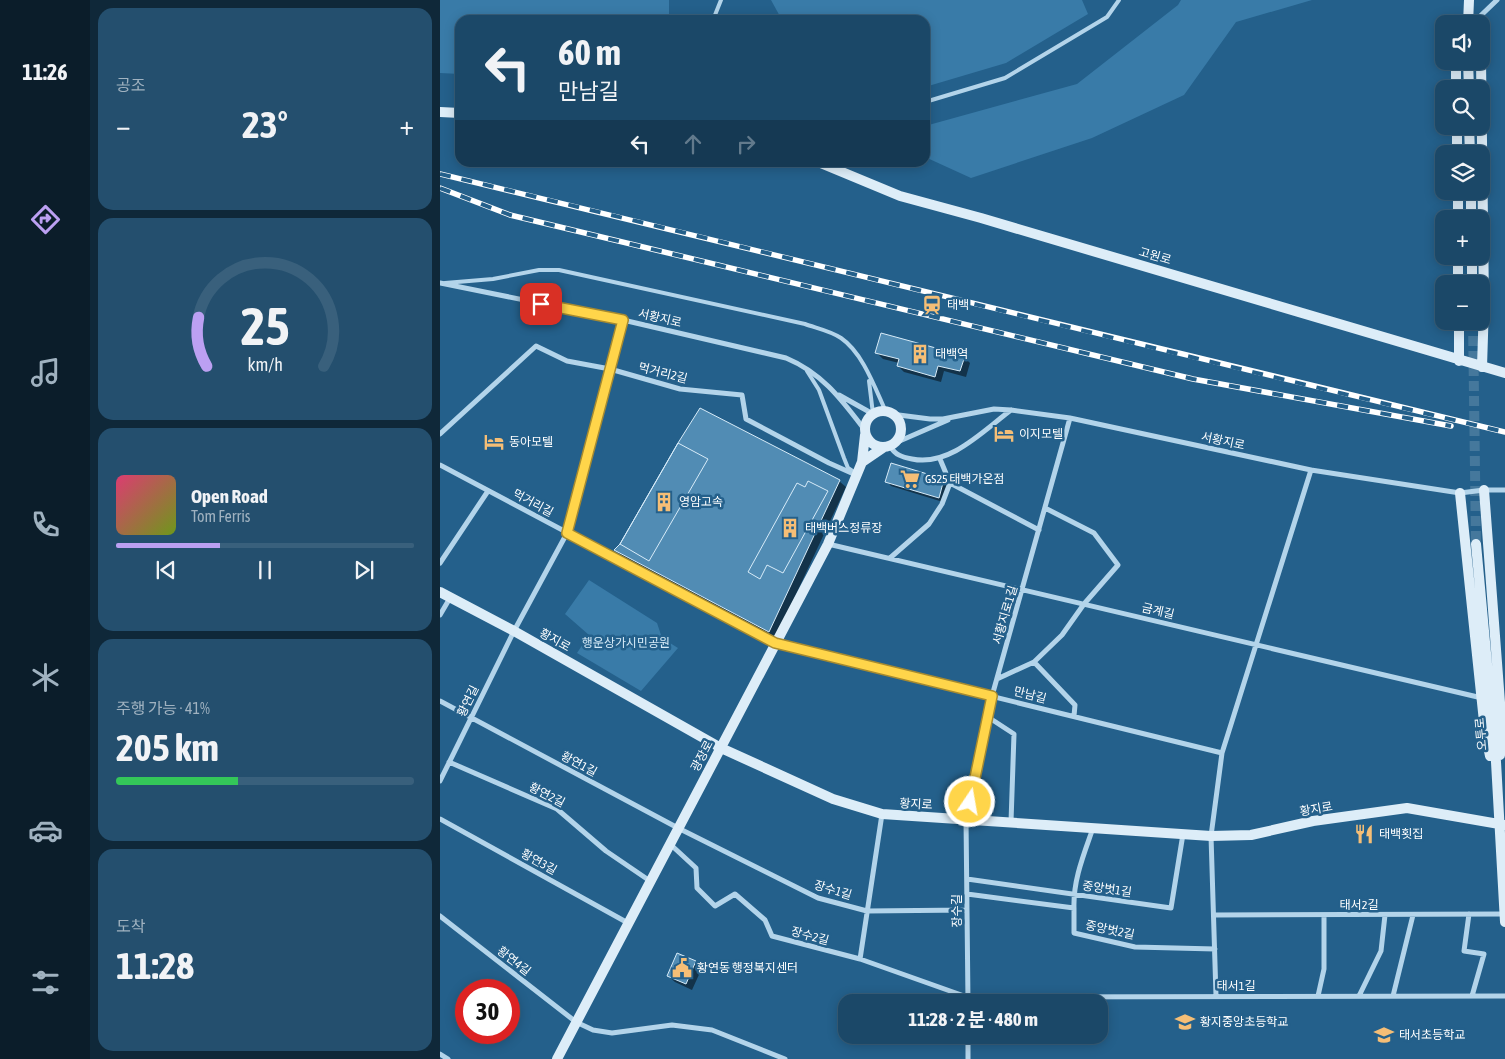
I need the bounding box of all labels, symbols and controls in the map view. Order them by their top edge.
map controls [1435,15,1490,330]
button: sound [1435,15,1490,70]
text: 60 m [558,32,621,72]
icon: left [475,35,540,100]
text: 11:26 [22,59,68,85]
text: 공조 [116,76,145,94]
text: 만남길 [558,78,619,104]
button: search [1435,80,1490,135]
text: 23° [242,103,288,146]
text: − [116,109,131,141]
text: + [399,109,414,141]
icon: left [626,130,654,158]
icon: ahead [679,130,707,158]
icon: right [732,130,760,158]
button: layers [1435,145,1490,200]
icon: directions [28,202,63,237]
button: + [1435,210,1490,265]
street label: 고원로 [1137,245,1173,267]
button: − [1435,275,1490,330]
pin [520,283,562,325]
icon: arrive [527,290,555,318]
station icon: 태백 [921,294,943,316]
text: 25 [241,296,289,356]
place label: 태백 [947,298,969,312]
street label: 서황지로 [637,306,683,330]
building icon: 태백역 [909,343,931,365]
place label: 태백역 [935,347,968,361]
text: km/h [247,354,283,375]
icon: music [28,355,63,390]
street label: 먹거리2길 [637,360,689,386]
hotel icon: 이지모텔 [993,423,1015,445]
place label: 이지모텔 [1019,427,1063,441]
street label: 서황지로 [1200,430,1246,452]
hotel icon: 동아모텔 [483,431,505,453]
place label: 동아모텔 [509,435,553,449]
supermarket icon: GS25 태백가온점 [899,468,921,490]
place label: GS25 태백가온점 [925,472,1005,486]
text: Open Road [191,485,268,507]
street label: 먹거리길 [510,486,556,520]
building icon: 영암고속 [653,491,675,513]
place label: 영암고속 [679,495,723,509]
icon: phone [28,507,63,542]
text: Tom Ferris [191,507,250,525]
building icon: 태백버스정류장 [779,517,801,539]
place label: 태백버스정류장 [805,521,882,535]
icon: previous [152,556,180,584]
icon: pause [251,556,279,584]
icon: next [350,556,378,584]
street label: 서황지로1길 [990,584,1020,646]
street label: 금계길 [1140,600,1176,622]
street label: 황지로 [537,626,573,654]
park label: 행운상가시민공원 [582,636,670,650]
icon: climate [28,660,63,695]
street label: 황연길 [454,683,482,719]
street label: 만남길 [1012,684,1048,706]
text: 주행 가능 · 41% [116,699,210,717]
street label: 오투로 [1473,717,1489,751]
text: 205 km [116,726,219,769]
street label: 광장로 [688,738,716,774]
street label: 황연1길 [559,749,599,779]
position arrow [943,775,995,827]
street label: 황연2길 [527,780,567,810]
street label: 황지로 [899,796,933,812]
street label: 황지로 [1298,799,1334,819]
icon: car [28,813,63,848]
restaurant icon: 태백횟집 [1353,823,1375,845]
place label: 태백횟집 [1379,827,1423,841]
street label: 황연3길 [519,846,559,878]
street label: 장수1길 [812,878,854,902]
street label: 중앙벗1길 [1081,879,1133,899]
street label: 장수길 [950,894,964,928]
street label: 태서2길 [1340,898,1378,912]
text: 도착 [116,917,145,935]
street label: 중앙벗2길 [1084,918,1136,942]
street label: 장수2길 [789,924,831,948]
text: 11:28 [116,944,194,987]
street label: 황연4길 [494,944,534,978]
public building icon: 황연동 행정복지센터 [671,957,693,979]
place label: 황연동 행정복지센터 [697,961,798,975]
icon: filters [28,965,63,1000]
speed limit sign: 30 [455,979,520,1044]
street label: 태서1길 [1217,979,1255,993]
text: 11:28 · 2 분 · 480 m [908,1008,1038,1030]
school or university icon: 황지중앙초등학교 [1174,1011,1196,1033]
place label: 황지중앙초등학교 [1200,1015,1288,1029]
school or university icon: 태서초등학교 [1373,1024,1395,1046]
place label: 태서초등학교 [1399,1028,1465,1042]

